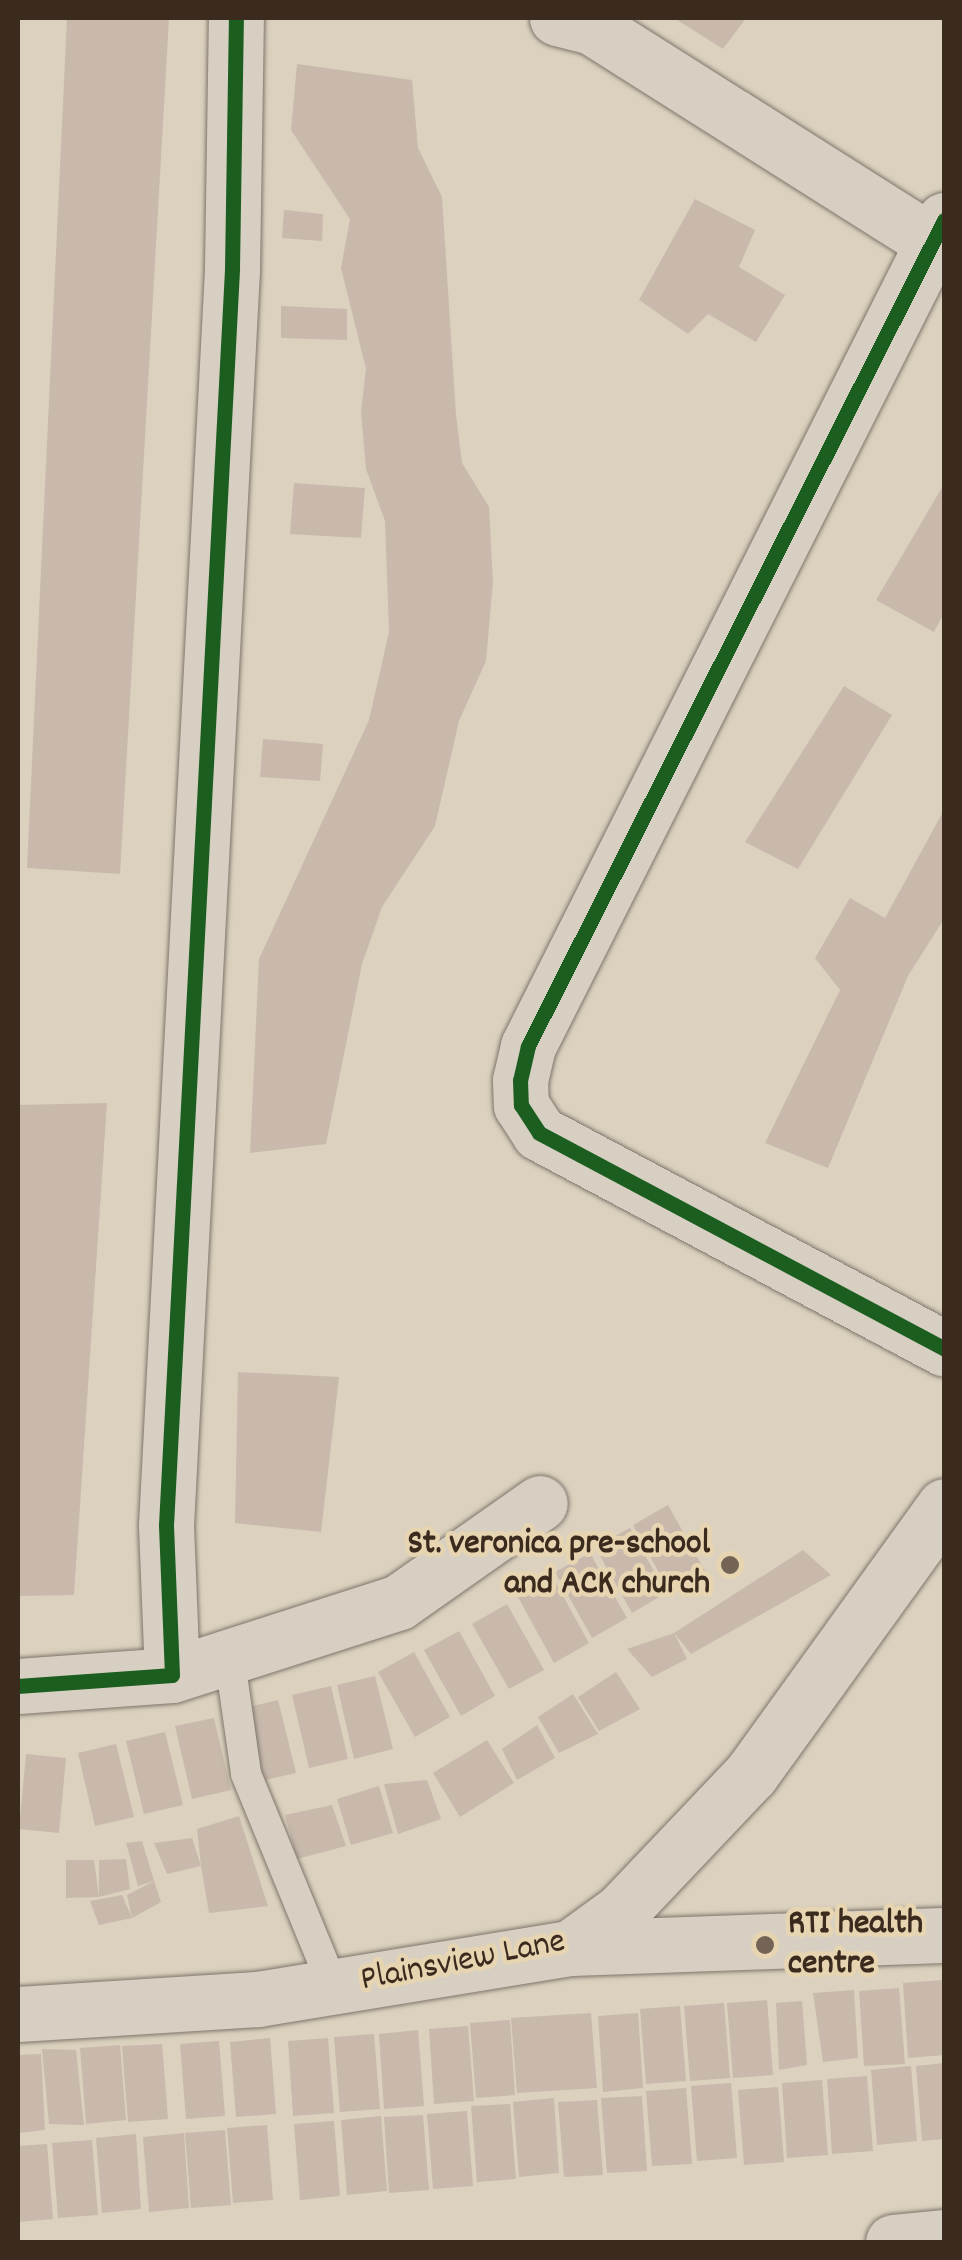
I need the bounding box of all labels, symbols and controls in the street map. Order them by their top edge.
place label: St. veronica pre-school and ACK church [407,1524,710,1606]
marker: St. veronica pre-school and ACK church [719,1554,741,1576]
place label: RTI health centre [788,1904,923,1986]
street label: Plainsview Lane [357,1922,569,2002]
marker: RTI health centre [752,1932,778,1958]

